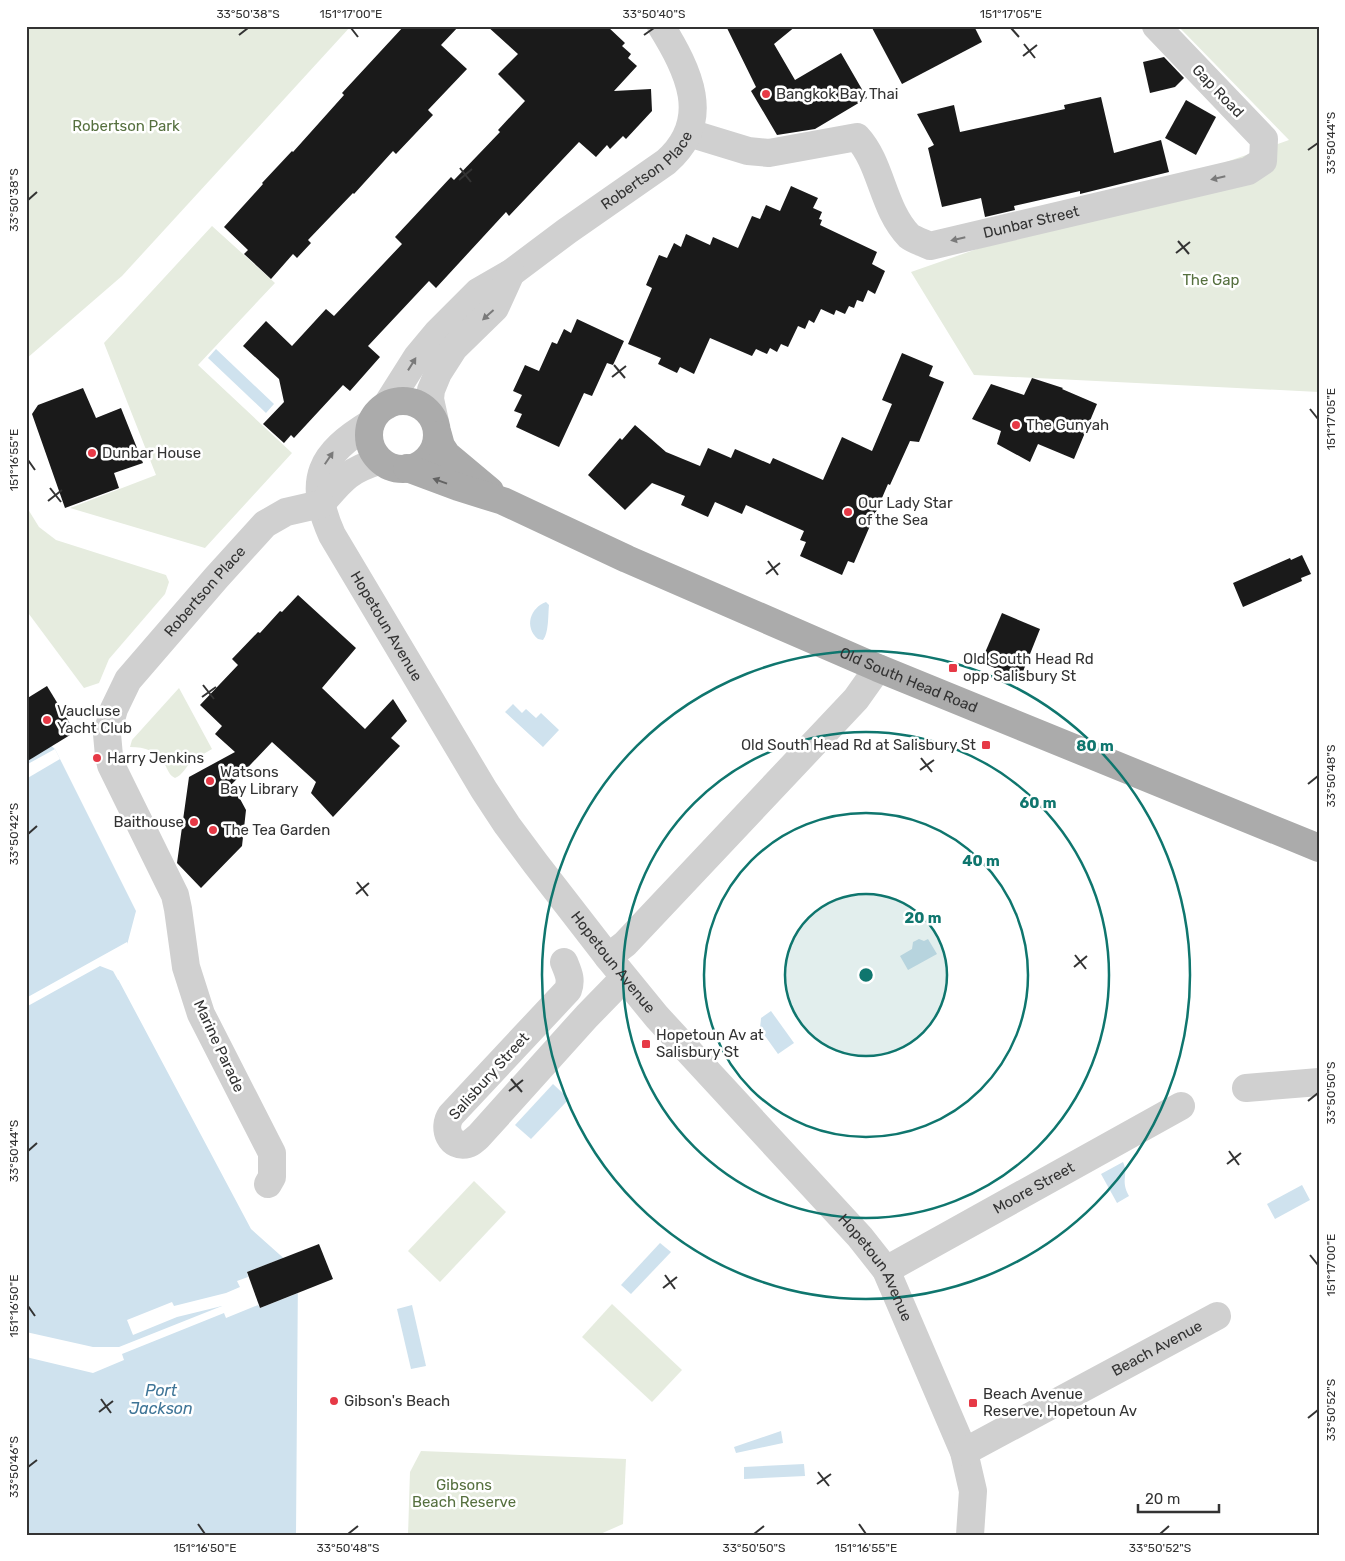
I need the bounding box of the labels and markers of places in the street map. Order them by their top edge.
place label: Bangkok Bay Thai [776,85,898,103]
marker: Bangkok Bay Thai [760,88,772,100]
place label: The Gunyah [1026,416,1109,434]
marker: The Gunyah [1010,419,1022,431]
place label: Dunbar House [102,444,201,462]
marker: Dunbar House [86,447,98,459]
place label: Our Lady Star of the Sea [858,494,953,529]
marker: Our Lady Star of the Sea [842,506,854,518]
place label: Old South Head Rd opp Salisbury St [963,650,1094,685]
marker: Old South Head Rd opp Salisbury St [947,662,959,674]
place label: Vaucluse Yacht Club [57,702,132,737]
marker: Vaucluse Yacht Club [41,714,53,726]
place label: Old South Head Rd at Salisbury St [741,736,976,754]
marker: Old South Head Rd at Salisbury St [980,739,992,751]
place label: Harry Jenkins [107,749,204,767]
marker: Harry Jenkins [91,752,103,764]
place label: Watsons Bay Library [220,763,299,798]
marker: Watsons Bay Library [204,775,216,787]
place label: Baithouse [113,813,184,831]
marker: Baithouse [188,816,200,828]
place label: The Tea Garden [223,821,330,839]
marker: The Tea Garden [207,824,219,836]
centre of rings [857,966,875,984]
place label: Hopetoun Av at Salisbury St [656,1026,764,1061]
marker: Hopetoun Av at Salisbury St [640,1038,652,1050]
place label: Beach Avenue Reserve, Hopetoun Av [983,1385,1137,1420]
place label: Gibson's Beach [344,1392,450,1410]
marker: Gibson's Beach [328,1395,340,1407]
marker: Beach Avenue Reserve, Hopetoun Av [967,1397,979,1409]

